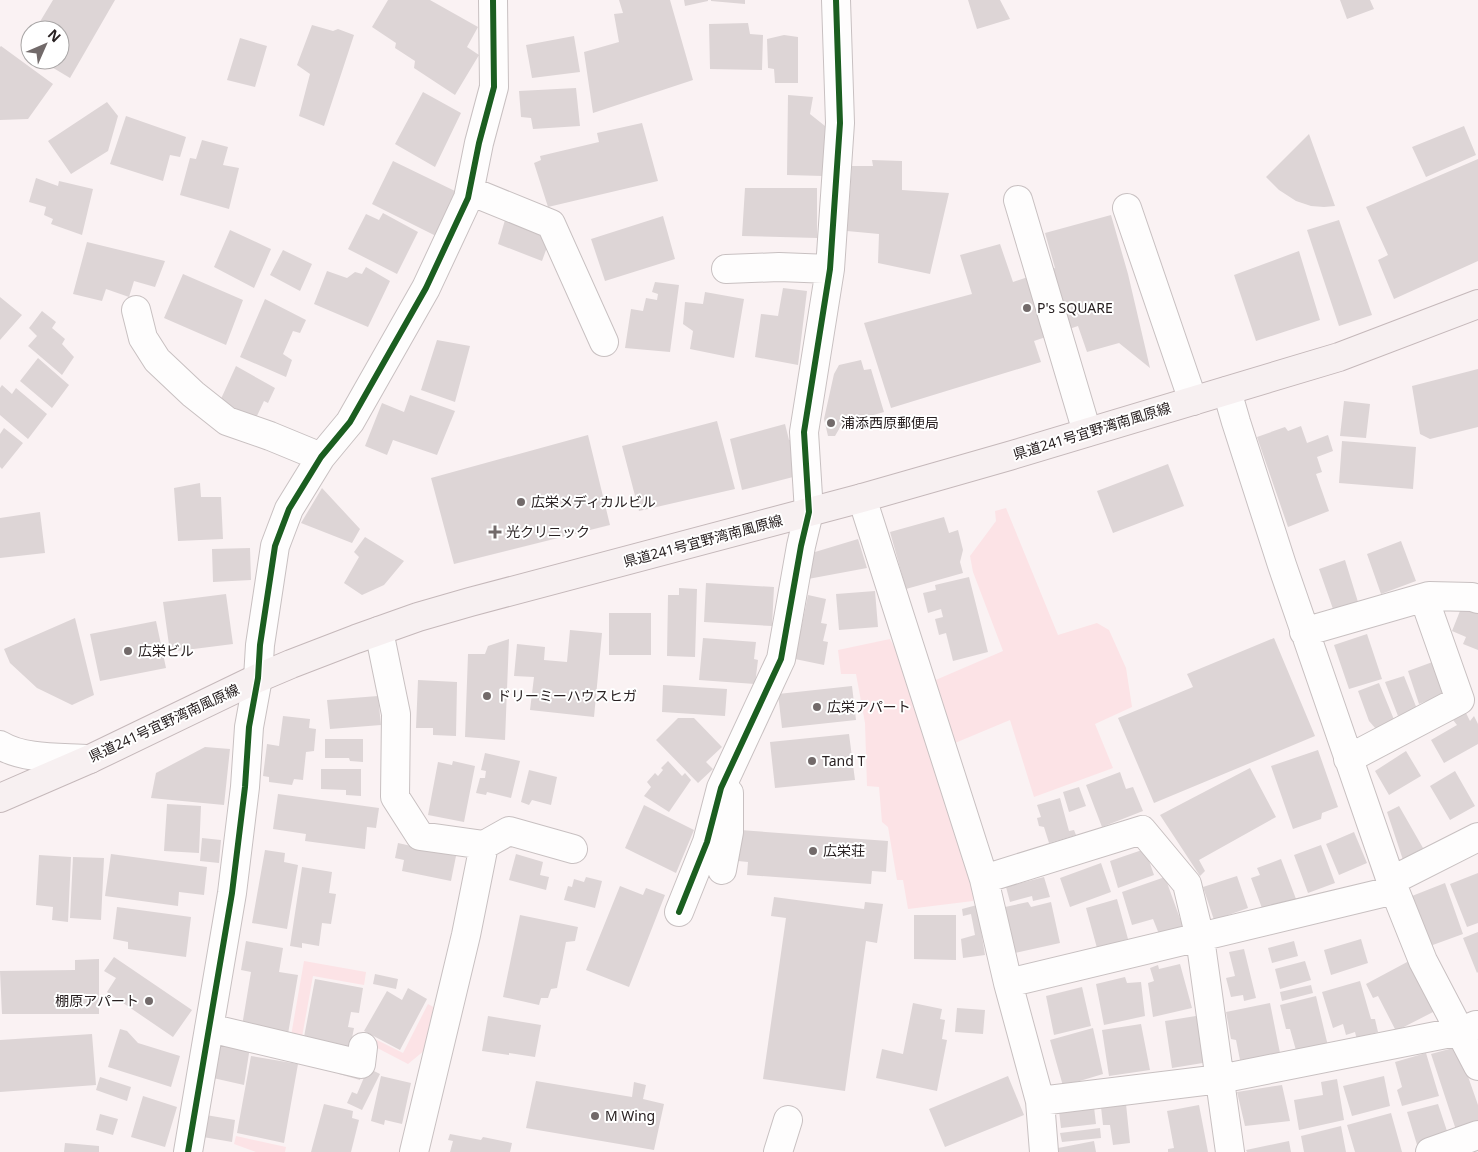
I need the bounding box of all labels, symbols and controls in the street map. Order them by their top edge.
north arrow [20,20,70,70]
text: N [44,25,65,46]
place label: P's SQUARE [1037,298,1113,317]
marker: P's SQUARE [1021,302,1033,314]
street label: 県道241号宜野湾南風原線 [1011,397,1173,464]
place label: 浦添西原郵便局 [841,413,939,432]
marker: 浦添西原郵便局 [825,417,837,429]
place label: 広栄メディカルビル [531,492,656,511]
marker: 広栄メディカルビル [515,496,527,508]
street label: 県道241号宜野湾南風原線 [621,510,785,571]
place label: 光クリニック [506,522,590,541]
marker: 光クリニック [488,525,502,539]
place label: 広栄ビル [138,641,194,660]
marker: 広栄ビル [122,645,134,657]
street label: 県道241号宜野湾南風原線 [85,679,242,766]
place label: ドリーミーハウスヒガ [497,686,637,705]
marker: ドリーミーハウスヒガ [481,690,493,702]
place label: 広栄アパート [827,697,911,716]
marker: 広栄アパート [811,701,823,713]
place label: Tand T [822,751,865,770]
marker: Tand T [806,755,818,767]
place label: 広栄荘 [823,841,865,860]
marker: 広栄荘 [807,845,819,857]
place label: 棚原アパート [55,991,139,1010]
marker: 棚原アパート [143,995,155,1007]
place label: M Wing [605,1106,655,1125]
marker: M Wing [589,1110,601,1122]

